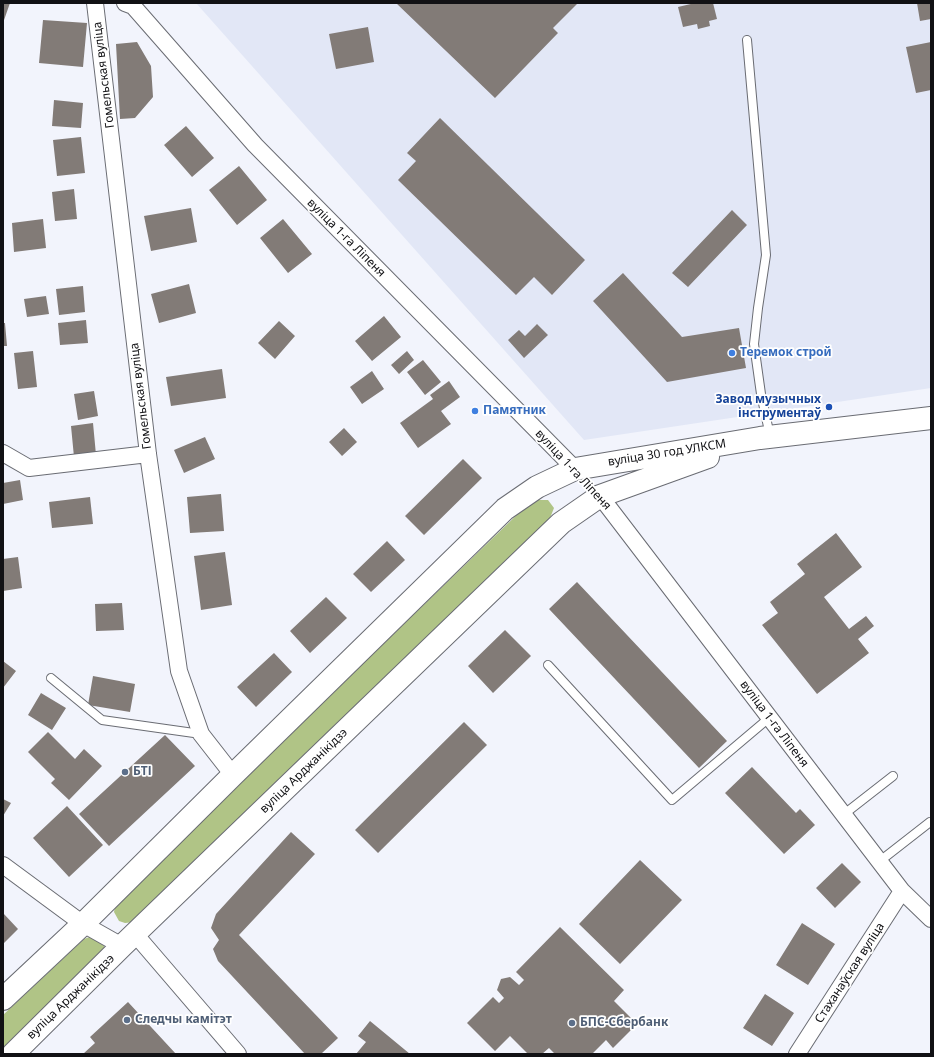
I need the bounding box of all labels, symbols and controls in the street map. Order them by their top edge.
street label: Гомельская вуліца [90,21,118,129]
street label: вуліца 1-га Ліпеня [304,196,388,280]
street label: Гомельская вуліца [127,342,155,450]
place label: Теремок строй [740,346,832,360]
marker: Теремок строй [727,348,737,358]
place label: Завод музычных інструментаў [715,393,821,421]
marker: Завод музычных інструментаў [824,402,834,412]
place label: Памятник [483,404,546,418]
marker: Памятник [470,406,480,416]
street label: вуліца 1-га Ліпеня [532,427,614,513]
street label: вуліца 30 год УЛКСМ [607,437,727,469]
street label: вуліца 1-га Ліпеня [737,678,811,770]
street label: вуліца Арджанікідзэ [257,726,351,816]
place label: БТІ [133,765,152,779]
marker: БТІ [120,767,130,777]
street label: Стаханаўская вуліца [812,920,888,1026]
street label: вуліца Арджанікідзэ [24,952,118,1042]
place label: Следчы камітэт [135,1013,232,1027]
marker: Следчы камітэт [122,1015,132,1025]
place label: БПС-Сбербанк [580,1016,668,1030]
marker: БПС-Сбербанк [567,1018,577,1028]

